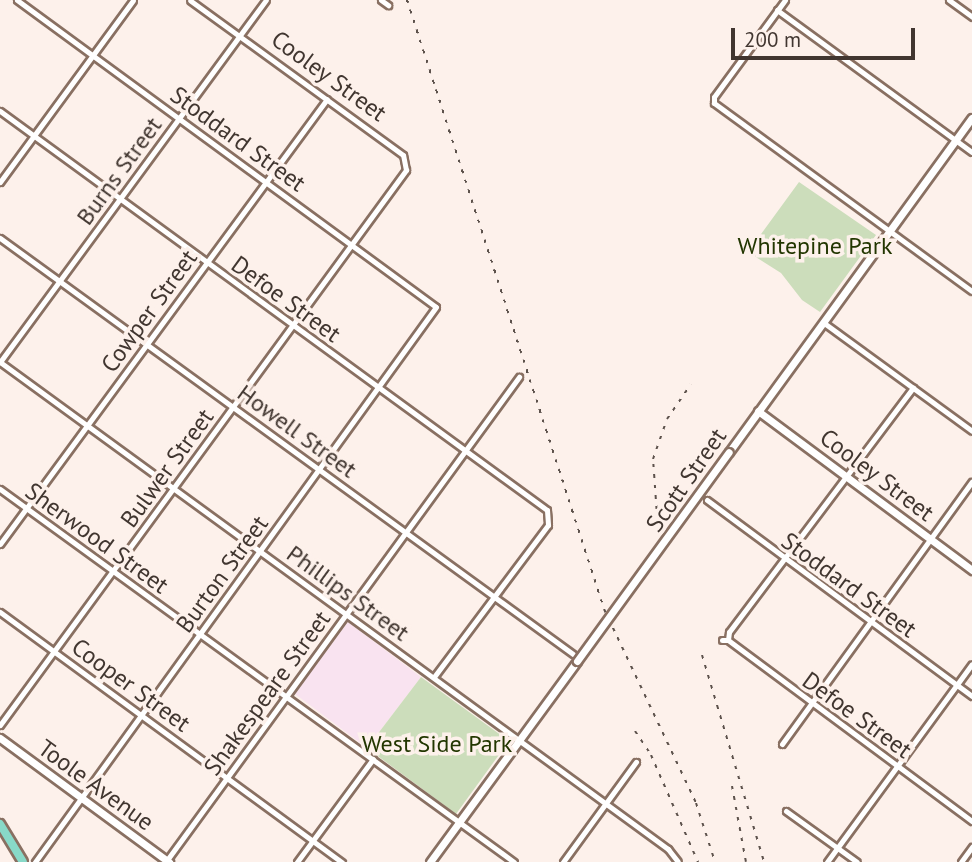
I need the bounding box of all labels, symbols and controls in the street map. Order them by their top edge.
scale bar [734,14,918,58]
street label: Cooley Street [265,24,393,128]
text: 200 m [744,26,801,53]
street label: Stoddard Street [165,80,311,198]
street label: Burns Street [70,112,168,230]
park label: Whitepine Park [738,232,892,260]
street label: Cowper Street [95,244,203,378]
street label: Defoe Street [226,250,346,348]
street label: Howell Street [232,378,362,484]
street label: Bulwer Street [114,403,220,533]
street label: Scott Street [640,423,732,537]
street label: Cooley Street [814,423,940,527]
street label: Sherwood Street [20,476,174,600]
street label: Burton Street [170,510,274,638]
street label: Stoddard Street [776,526,922,644]
street label: Phillips Street [281,539,415,647]
street label: Shakespeare Street [198,605,336,781]
street label: Cooper Street [66,632,196,738]
street label: Defoe Street [797,666,917,764]
park label: West Side Park [362,730,512,758]
street label: Toole Avenue [32,733,160,837]

